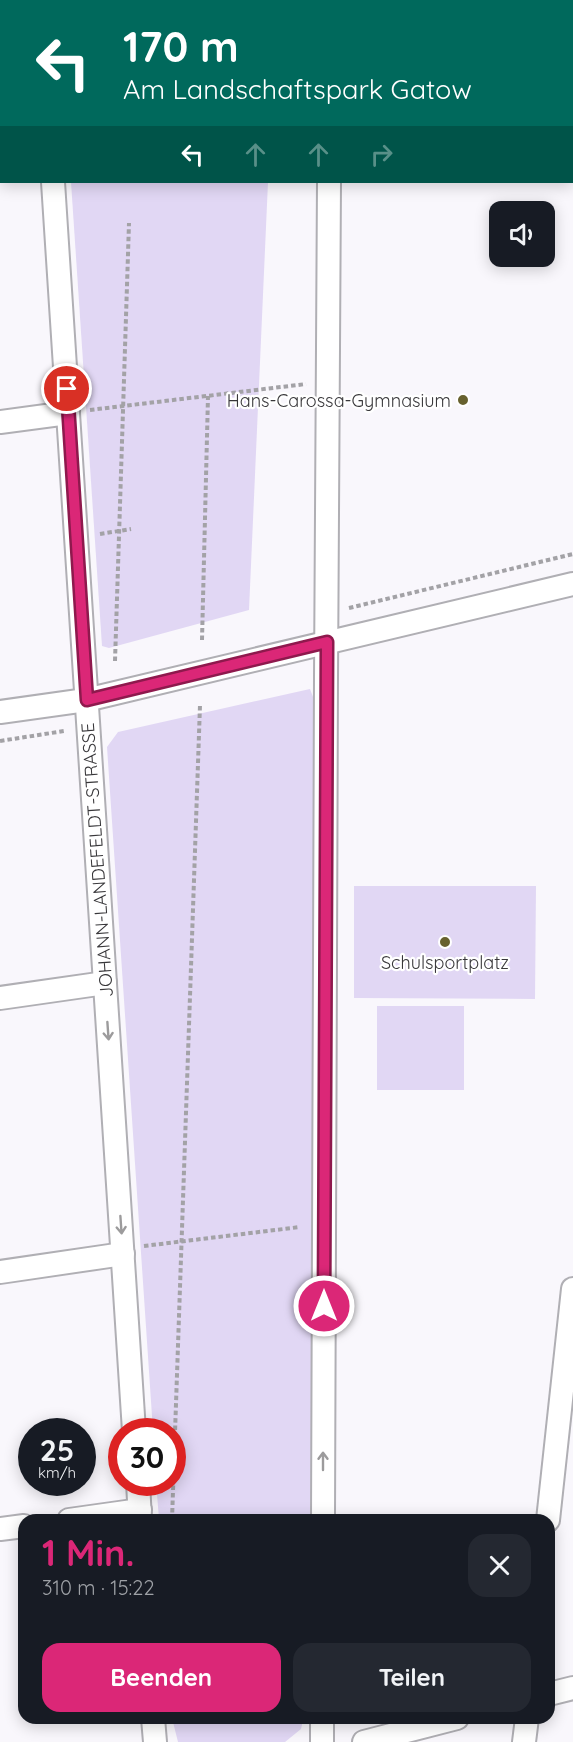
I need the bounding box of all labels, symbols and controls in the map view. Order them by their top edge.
text: 170 m [123,20,239,73]
icon: left [24,24,102,102]
text: Am Landschaftspark Gatow [123,72,472,106]
icon: left [176,138,209,171]
icon: ahead [239,138,272,171]
icon: ahead [302,138,335,171]
icon: right [365,138,398,171]
map controls [489,201,555,267]
button: sound [489,201,555,267]
pin [41,363,92,414]
icon: arrive [50,372,83,405]
place label: Hans-Carossa-Gymnasium [227,389,451,412]
marker: Hans-Carossa-Gymnasium [456,393,470,407]
street label: JOHANN-LANDEFELDT-STRASSE [76,722,118,998]
marker: Schulsportplatz [438,935,452,949]
place label: Schulsportplatz [381,951,509,974]
one-way arrow [103,1020,114,1040]
one-way arrow [116,1215,127,1235]
position arrow [292,1274,356,1338]
speed limit sign: 30 [108,1418,186,1496]
text: 25 [40,1431,74,1469]
one-way arrow [317,1452,329,1472]
text: km/h [38,1463,76,1482]
text: 1 Min. [42,1530,134,1575]
button: close [468,1534,531,1597]
text: 310 m · 15:22 [42,1575,155,1600]
button: Beenden [42,1643,281,1712]
button: Teilen [293,1643,531,1712]

